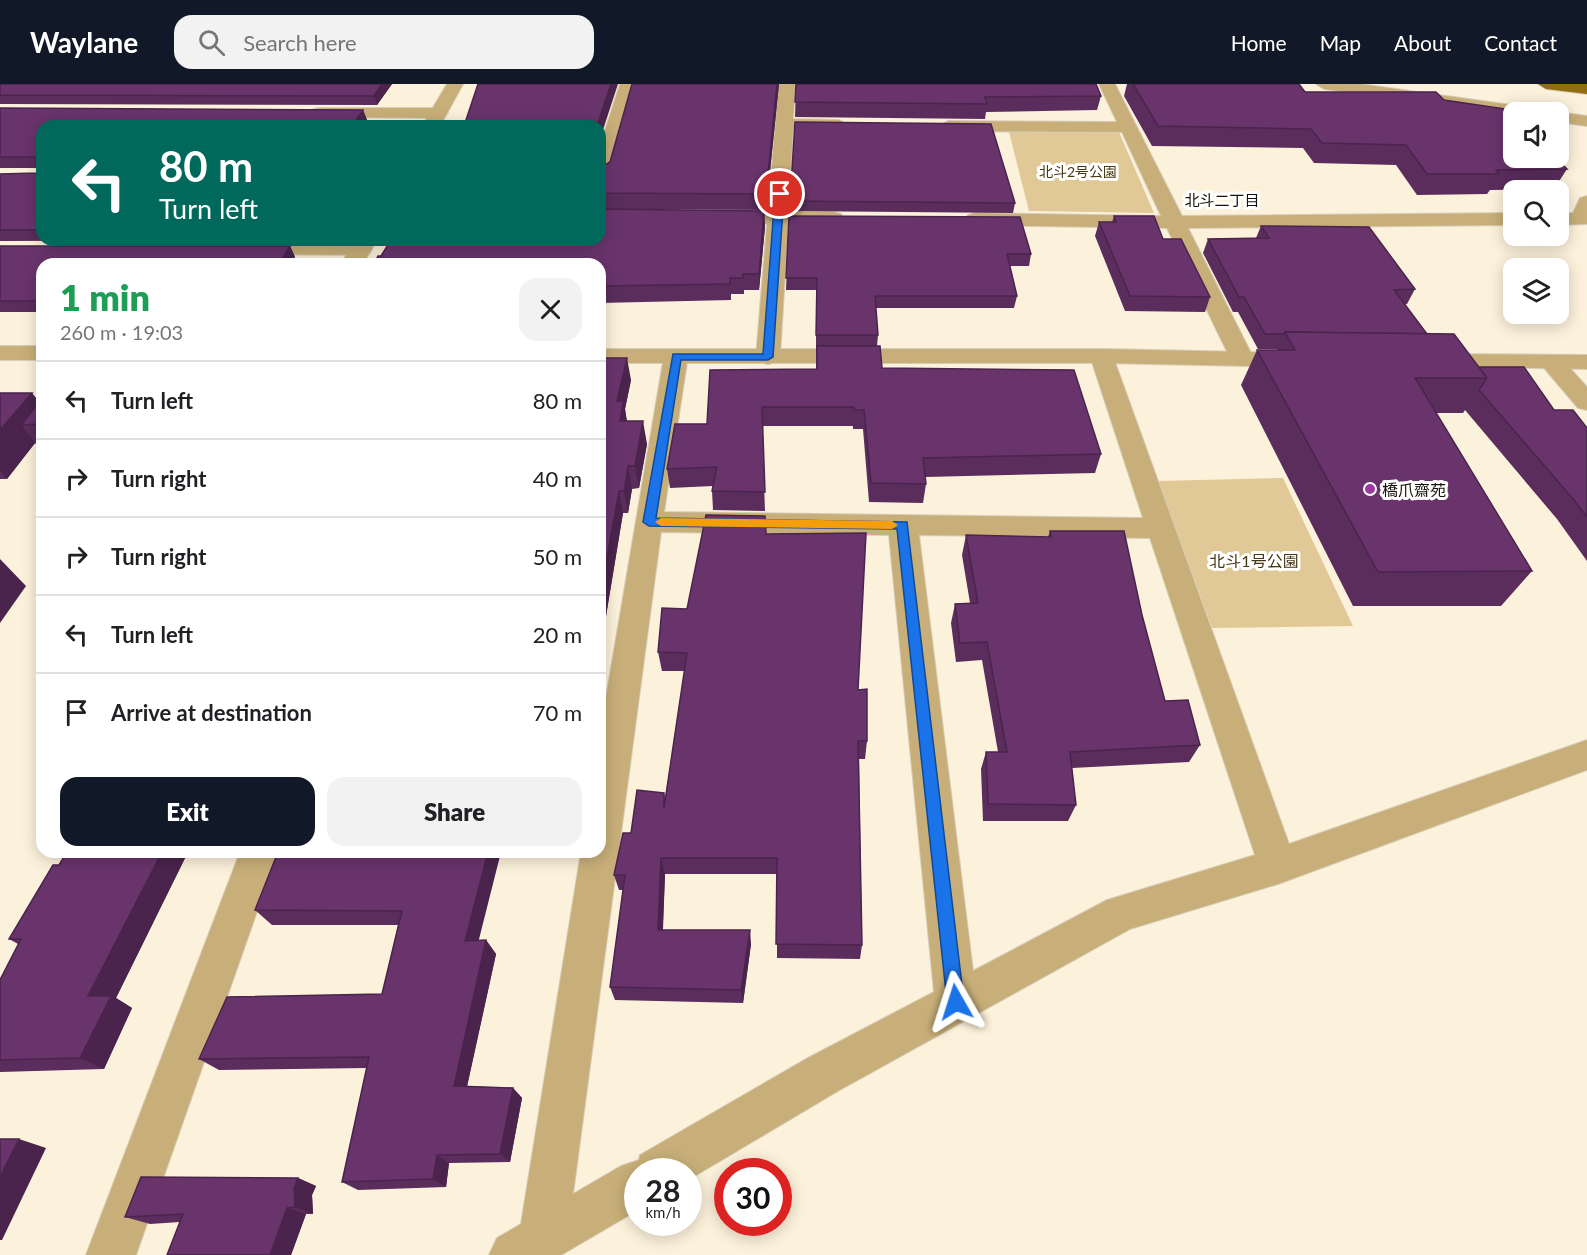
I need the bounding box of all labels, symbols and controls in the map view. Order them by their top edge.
search box [174,15,594,69]
text: Waylane [30,25,138,59]
icon: search [195,26,228,59]
text: Search here [243,29,357,56]
text: Home [1231,30,1287,55]
text: Map [1320,30,1361,55]
text: About [1394,30,1451,55]
text: Contact [1484,30,1557,55]
map controls [1503,102,1569,324]
button: sound [1503,102,1569,168]
text: 80 m [159,141,253,191]
icon: left [60,144,138,222]
park label: 北斗2号公園 [1039,163,1117,180]
pin [754,168,805,219]
icon: arrive [763,177,796,210]
button: search [1503,180,1569,246]
district label: 北斗二丁目 [1184,191,1260,209]
text: Turn left [159,192,258,225]
button: layers [1503,258,1569,324]
text: 1 min [60,275,150,319]
button: close [519,278,582,341]
text: 260 m · 19:03 [60,320,183,344]
icon: left [60,384,93,417]
text: Turn left [111,387,193,414]
text: 80 m [533,387,582,414]
icon: right [60,462,93,495]
text: Turn right [111,465,206,492]
text: 40 m [533,465,582,492]
place label: 橋爪齋苑 [1382,480,1446,499]
marker: 橋爪齋苑 [1363,482,1377,496]
icon: right [60,540,93,573]
text: Turn right [111,543,206,570]
text: 50 m [533,543,582,570]
park label: 北斗1号公園 [1209,551,1299,570]
icon: left [60,618,93,651]
text: Turn left [111,621,193,648]
text: 20 m [533,621,582,648]
icon: arrive [60,696,93,729]
text: Arrive at destination [111,699,312,726]
text: 70 m [533,699,582,726]
button: Exit [60,777,315,846]
button: Share [327,777,582,846]
position arrow [924,970,988,1034]
speed limit sign: 30 [714,1158,792,1236]
text: 28 [646,1172,680,1208]
text: km/h [645,1203,681,1221]

